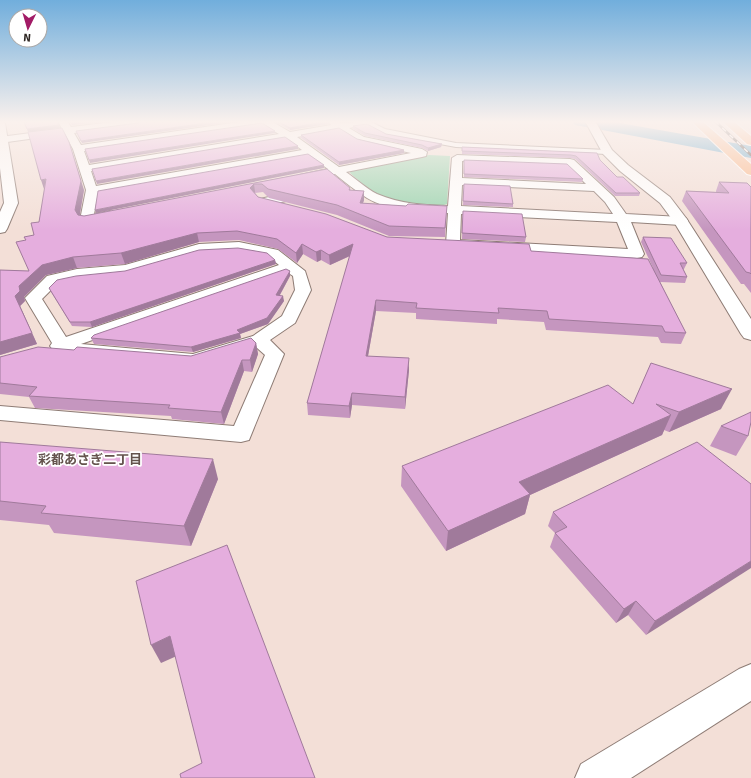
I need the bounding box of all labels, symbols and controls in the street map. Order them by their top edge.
north arrow [8,8,48,48]
text: N [23,31,32,44]
district label: 彩都あさぎ二丁目 [38,452,142,468]

